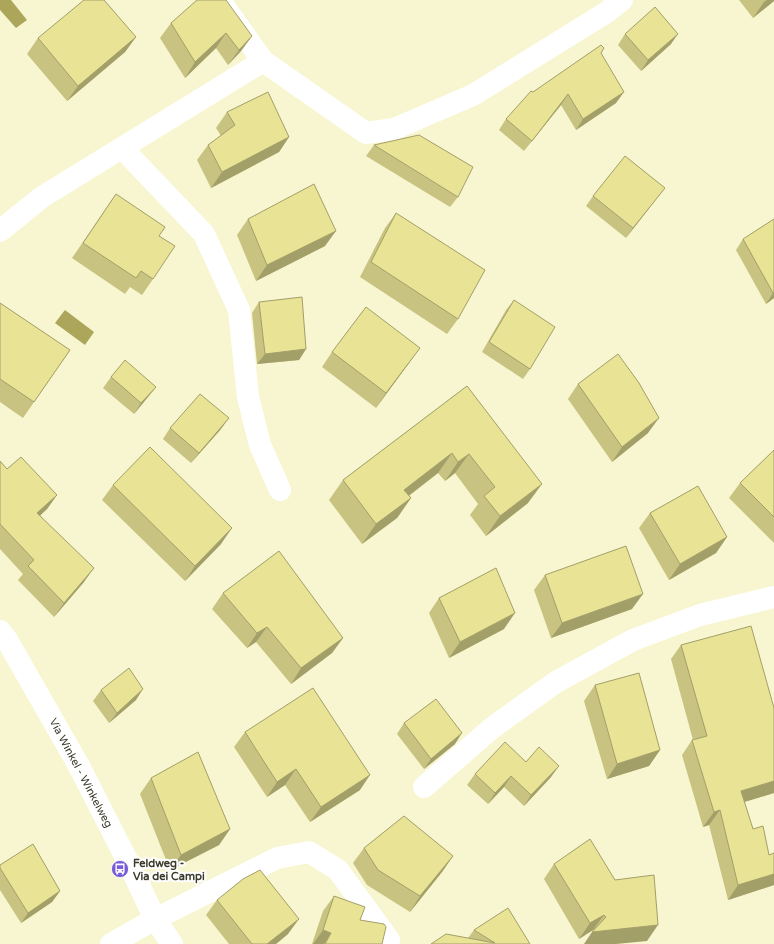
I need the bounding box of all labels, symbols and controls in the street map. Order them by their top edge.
street label: Via Winkel - Winkelweg [47,716,115,830]
place label: Feldweg - Via dei Campi [133,857,205,884]
bus stop icon: Feldweg - Via dei Campi [110,859,130,879]

